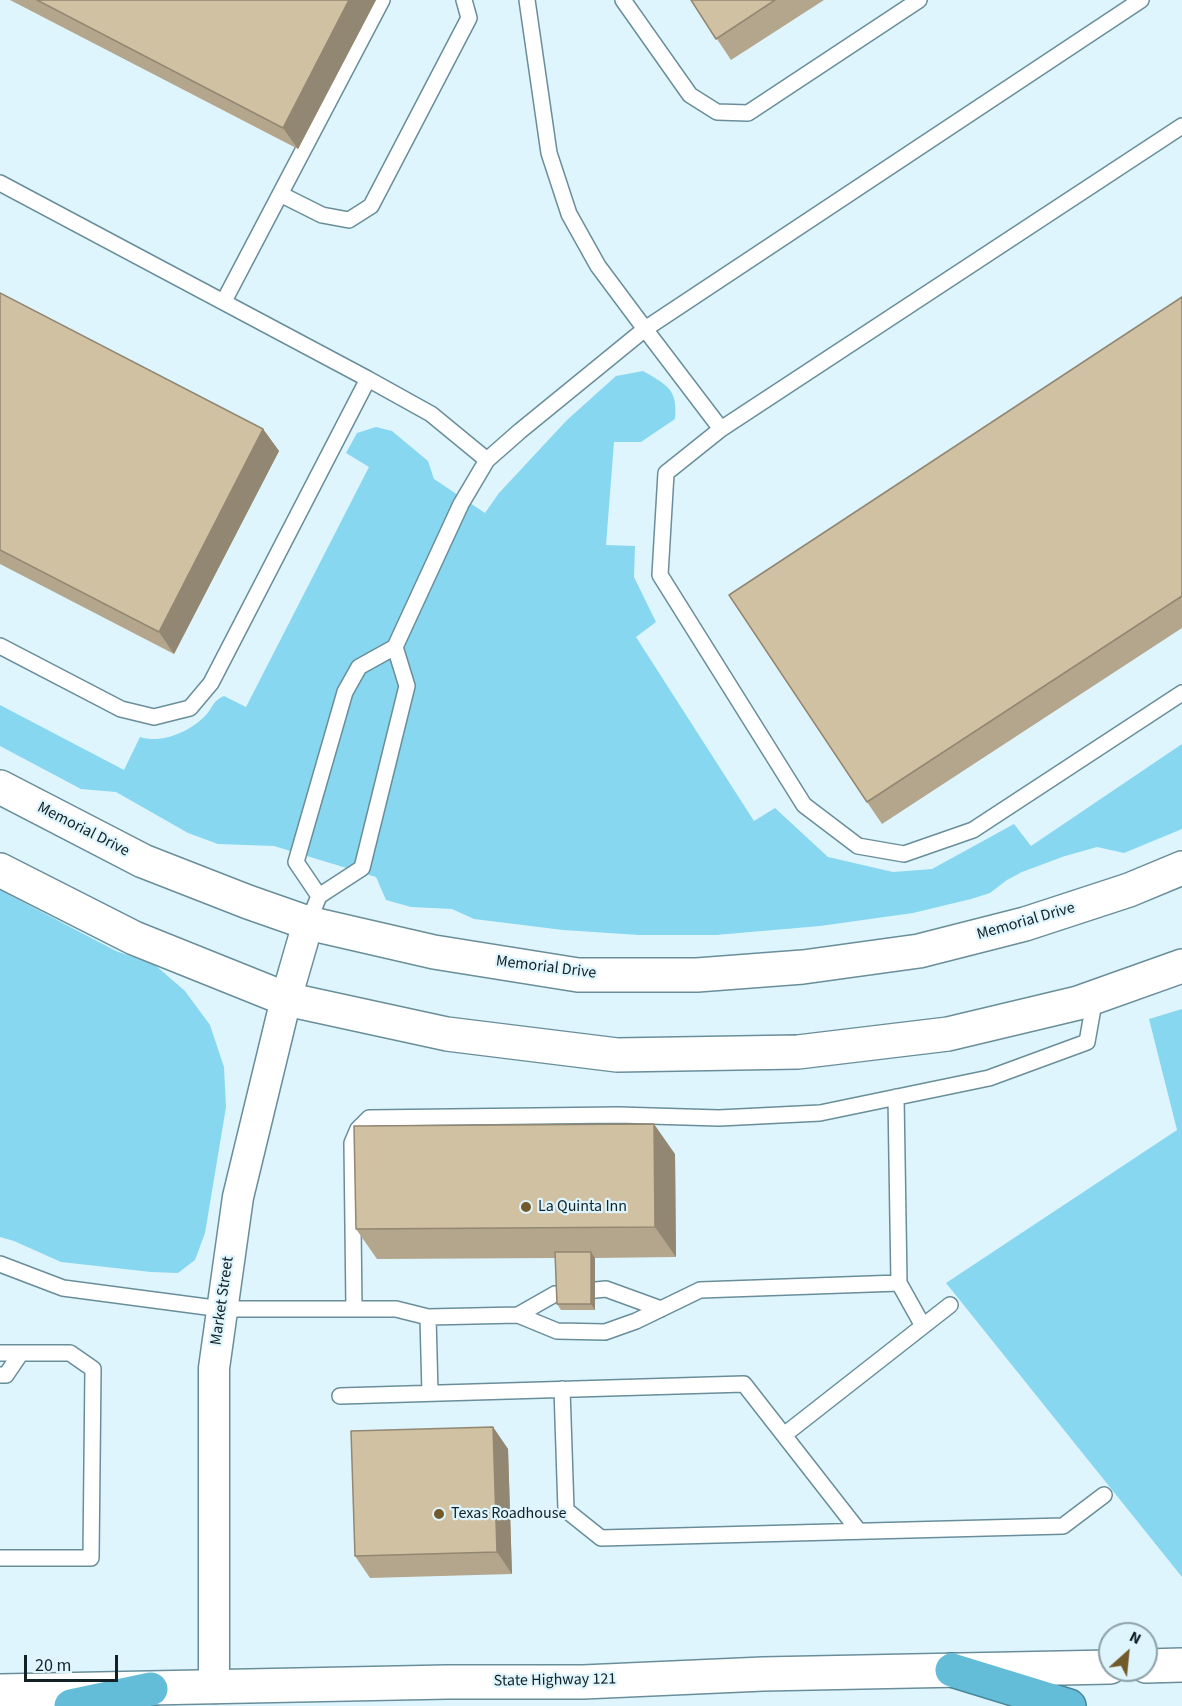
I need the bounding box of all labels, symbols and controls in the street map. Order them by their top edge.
street label: Memorial Drive [34,799,132,861]
street label: Memorial Drive [975,899,1077,945]
street label: Memorial Drive [495,952,597,984]
place label: La Quinta Inn [538,1197,627,1217]
marker: La Quinta Inn [519,1200,533,1214]
street label: Market Street [207,1255,239,1347]
place label: Texas Roadhouse [451,1504,566,1524]
marker: Texas Roadhouse [432,1507,446,1521]
north arrow [1098,1622,1158,1682]
text: N [1126,1626,1145,1650]
scale bar [27,1643,122,1681]
text: 20 m [35,1653,71,1678]
street label: State Highway 121 [494,1670,616,1692]

